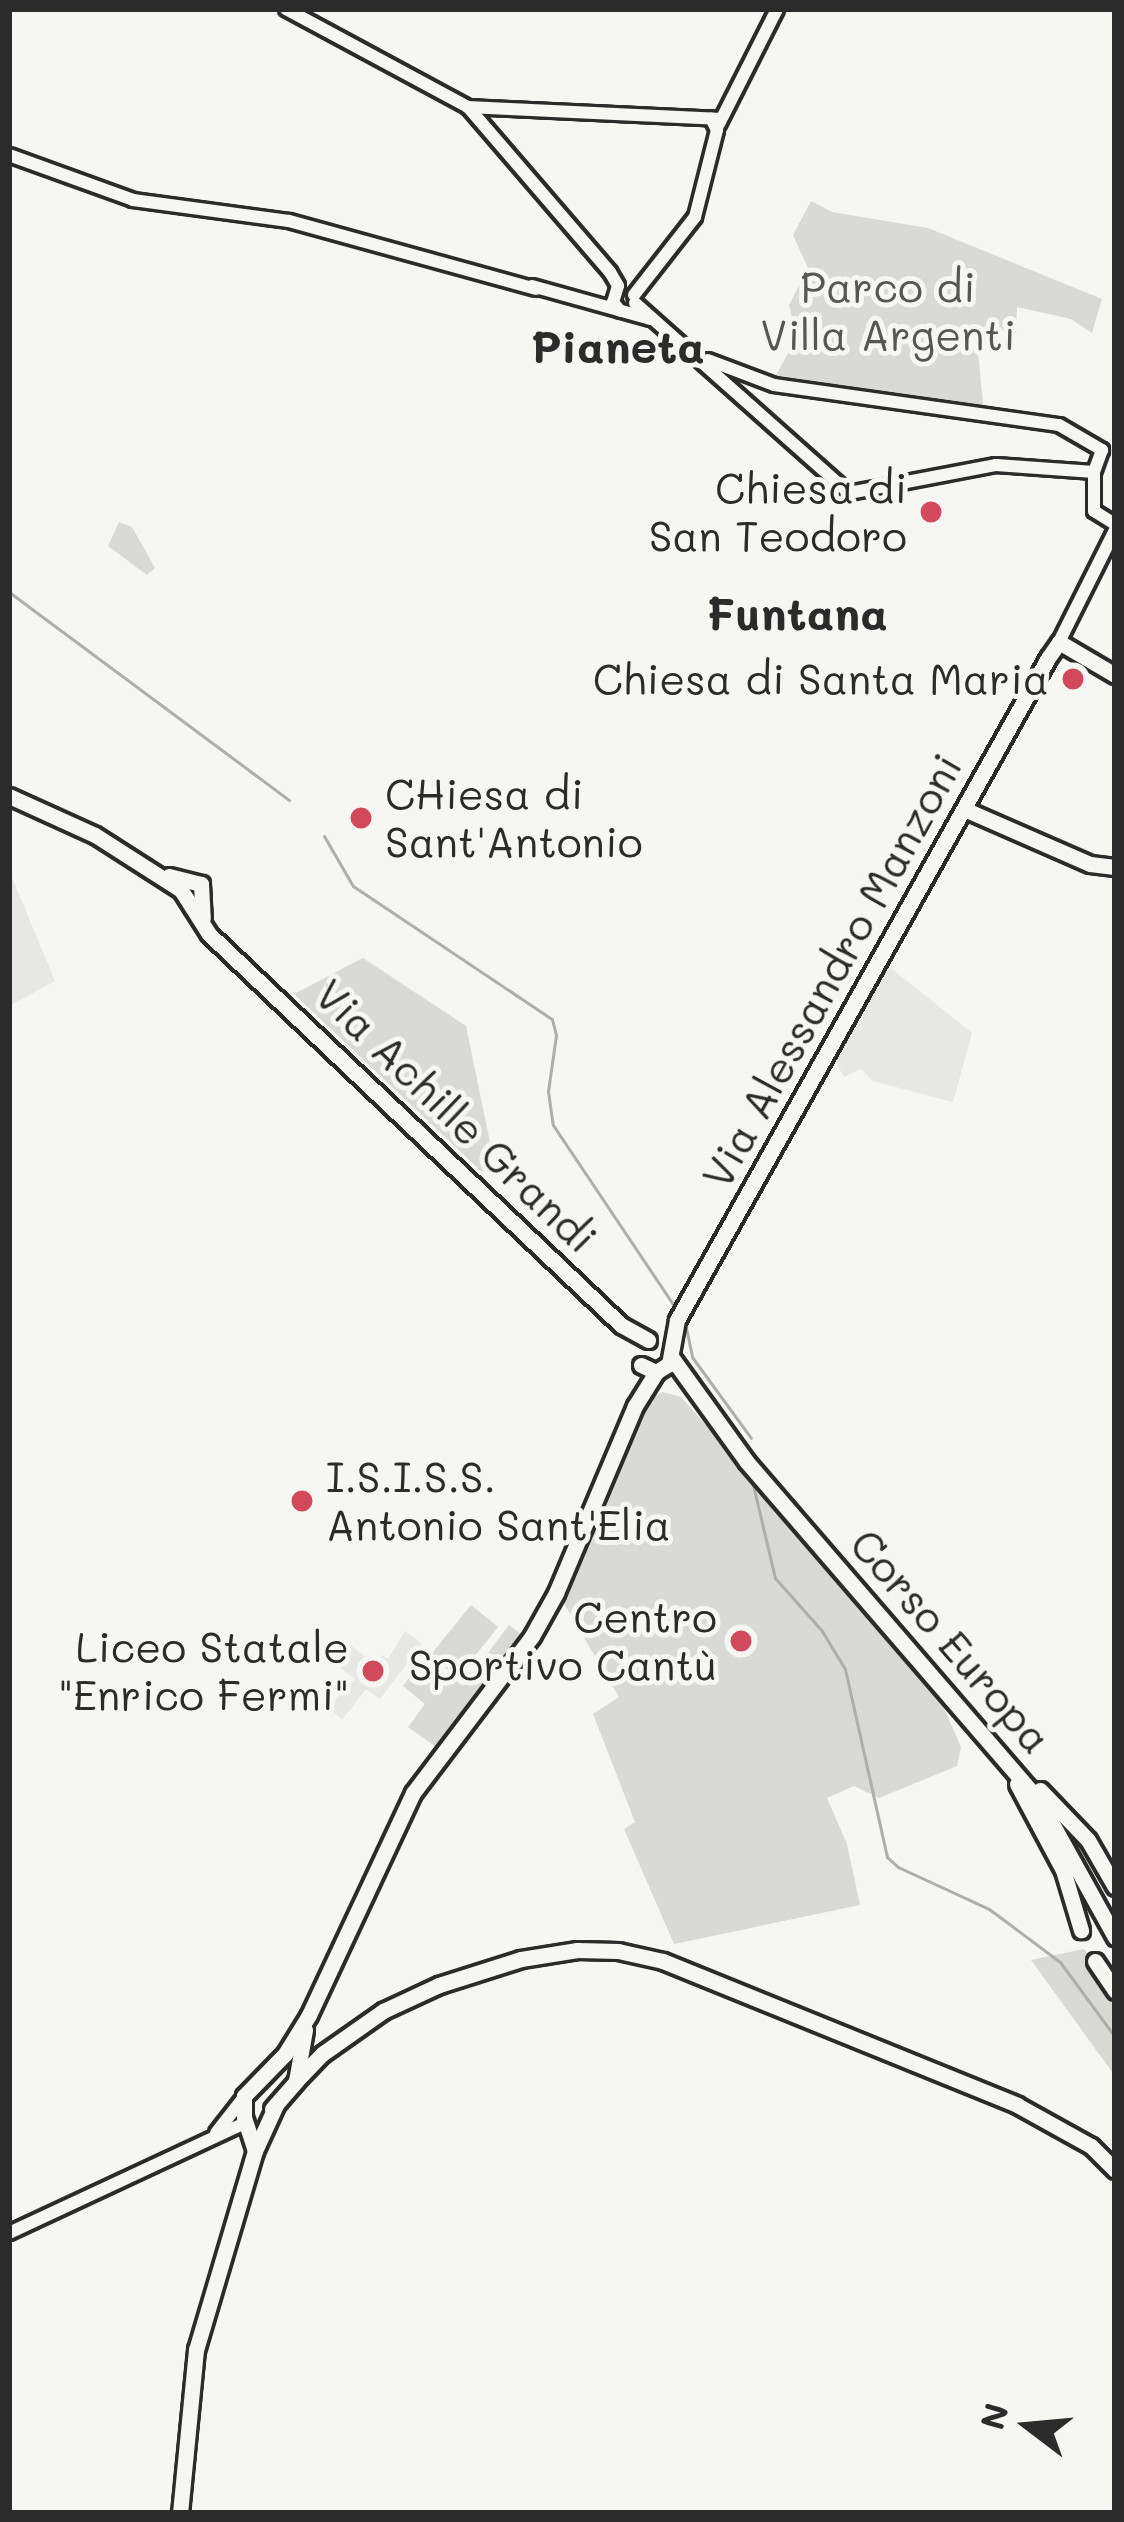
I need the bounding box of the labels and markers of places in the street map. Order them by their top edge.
place label: Chiesa di San Teodoro [649,463,907,562]
marker: Chiesa di San Teodoro [918,499,944,525]
place label: Chiesa di Santa Maria [593,654,1049,704]
marker: Chiesa di Santa Maria [1060,666,1086,692]
place label: CHiesa di Sant'Antonio [385,769,643,868]
marker: CHiesa di Sant'Antonio [348,805,374,831]
place label: I.S.I.S.S. Antonio Sant'Elia [326,1452,671,1550]
marker: I.S.I.S.S. Antonio Sant'Elia [289,1488,315,1514]
place label: Centro Sportivo Cantù [409,1592,717,1690]
place label: Liceo Statale "Enrico Fermi" [58,1622,349,1720]
marker: Centro Sportivo Cantù [728,1628,754,1654]
marker: Liceo Statale "Enrico Fermi" [360,1658,386,1684]

